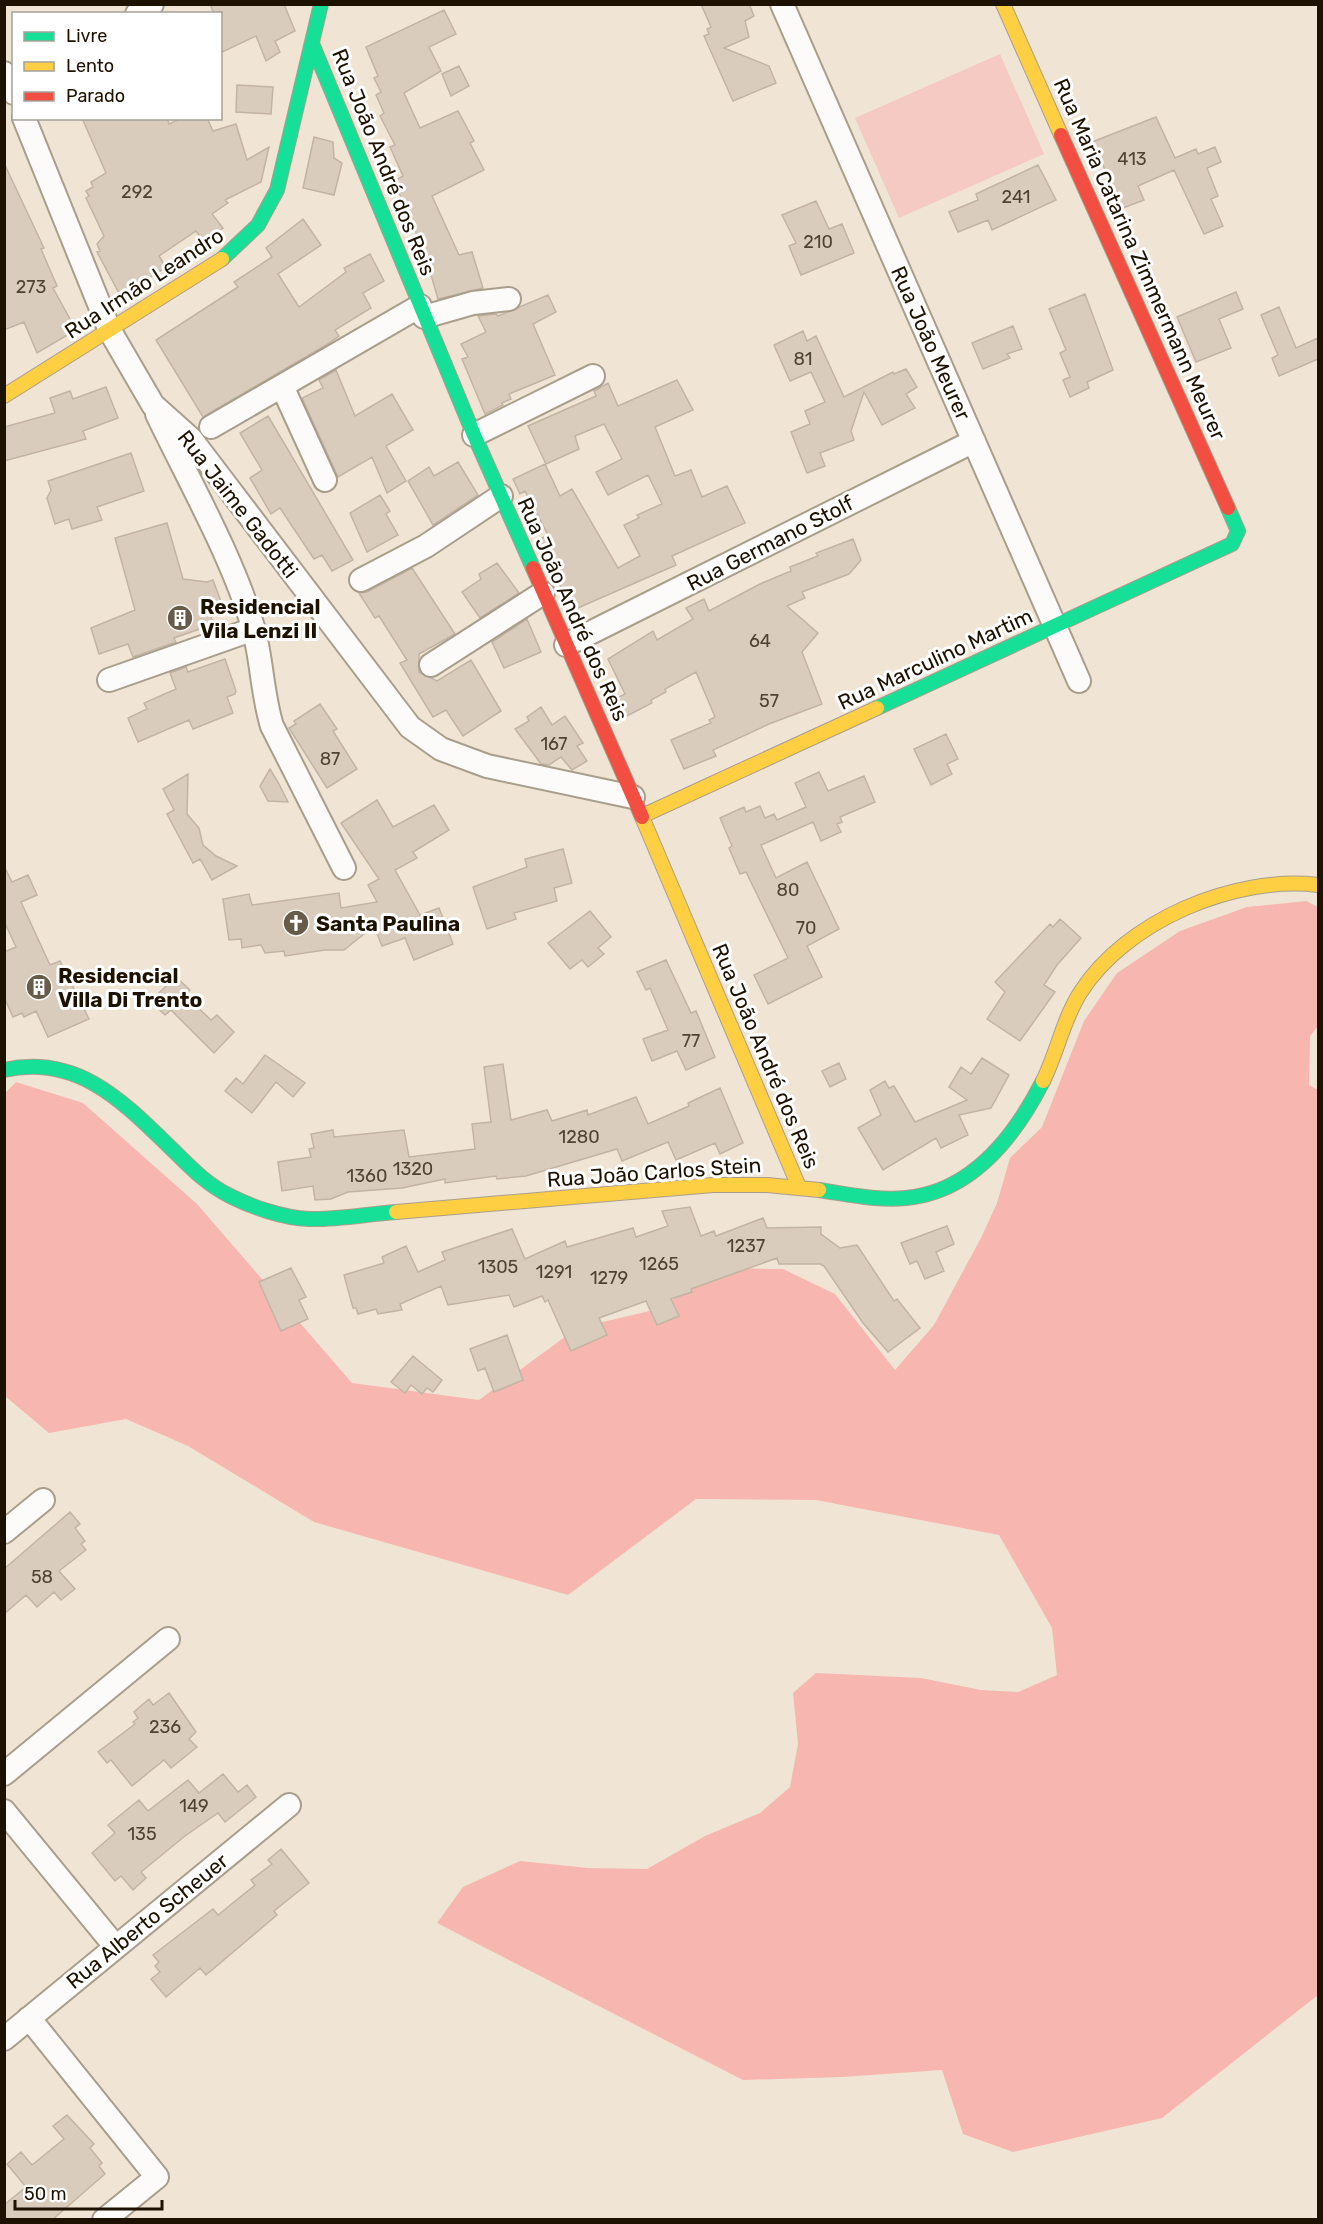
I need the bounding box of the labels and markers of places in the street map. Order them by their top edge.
place label: Residencial Vila Lenzi II [200,594,321,643]
building icon: Residencial Vila Lenzi II [165,603,195,633]
church icon: Santa Paulina [281,908,311,938]
place label: Santa Paulina [316,911,460,936]
place label: Residencial Villa Di Trento [58,963,202,1012]
building icon: Residencial Villa Di Trento [24,972,54,1002]

